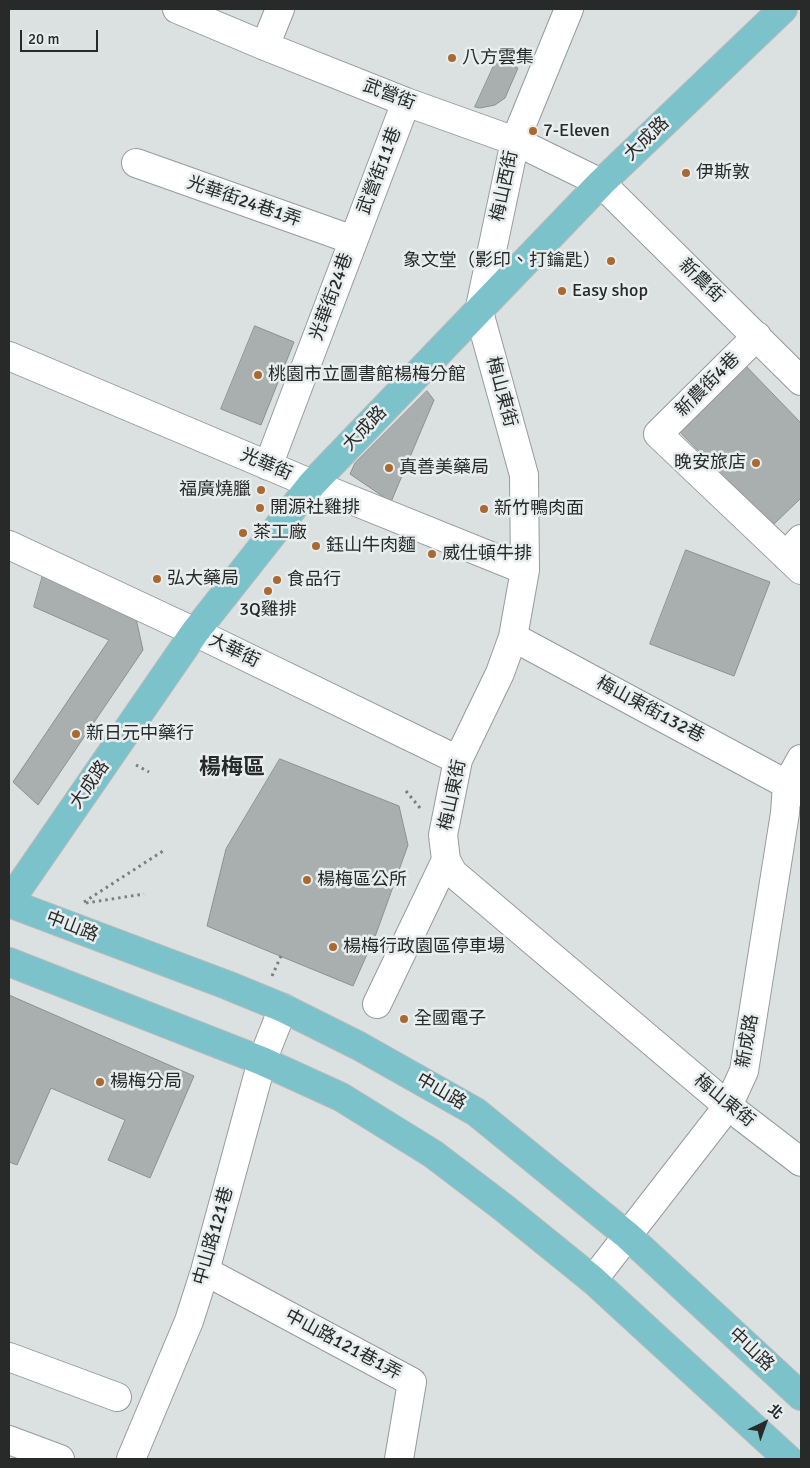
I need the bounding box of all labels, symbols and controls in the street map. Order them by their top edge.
scale bar [22,20,100,52]
text: 20 m [28,30,59,48]
place label: 八方雲集 [462,47,534,69]
marker: 八方雲集 [446,52,458,64]
street label: 武營街 [360,75,418,115]
street label: 大成路 [620,112,674,166]
place label: 7-Eleven [543,120,610,142]
street label: 武營街11巷 [354,124,406,218]
marker: 7-Eleven [527,125,539,137]
street label: 梅山西街 [487,149,523,223]
place label: 伊斯敦 [696,162,750,184]
marker: 伊斯敦 [680,167,692,179]
street label: 光華街24巷1弄 [184,172,304,232]
street label: 光華街24巷 [306,250,358,344]
place label: 象文堂（影印、打鑰匙） [403,250,601,272]
street label: 新農街 [674,254,728,308]
marker: 象文堂（影印、打鑰匙） [605,255,617,267]
place label: Easy shop [572,280,648,302]
marker: Easy shop [556,285,568,297]
street label: 新農街4巷 [671,348,745,422]
street label: 梅山東街 [481,354,521,430]
place label: 桃園市立圖書館楊梅分館 [268,364,466,386]
marker: 桃園市立圖書館楊梅分館 [252,369,264,381]
street label: 大成路 [338,402,392,456]
street label: 光華街 [237,445,295,485]
place label: 晚安旅店 [674,452,746,474]
place label: 真善美藥局 [399,457,489,479]
marker: 晚安旅店 [750,457,762,469]
marker: 真善美藥局 [383,462,395,474]
place label: 福廣燒臘 [179,479,251,501]
marker: 福廣燒臘 [255,484,267,496]
place label: 開源社雞排 [270,497,360,519]
place label: 新竹鴨肉面 [494,498,584,520]
marker: 開源社雞排 [254,502,266,514]
marker: 新竹鴨肉面 [478,503,490,515]
place label: 茶工廠 [253,522,307,544]
marker: 茶工廠 [237,527,249,539]
place label: 鈺山牛肉麵 [326,535,416,557]
marker: 鈺山牛肉麵 [310,540,322,552]
place label: 威仕頓牛排 [442,543,532,565]
marker: 威仕頓牛排 [426,548,438,560]
place label: 弘大藥局 [167,568,239,590]
place label: 食品行 [287,569,341,591]
marker: 弘大藥局 [151,573,163,585]
marker: 食品行 [271,574,283,586]
marker: 3Q雞排 [262,585,274,597]
place label: 3Q雞排 [239,599,297,621]
street label: 大華街 [205,629,263,673]
street label: 梅山東街132巷 [592,672,708,748]
place label: 新日元中藥行 [86,723,194,745]
marker: 新日元中藥行 [70,728,82,740]
district label: 楊梅區 [199,755,265,781]
street label: 大成路 [66,757,114,813]
street label: 梅山東街 [435,758,471,832]
place label: 楊梅區公所 [317,869,407,891]
marker: 楊梅區公所 [301,874,313,886]
street label: 中山路 [43,907,101,947]
place label: 楊梅行政園區停車場 [343,936,505,958]
marker: 楊梅行政園區停車場 [327,941,339,953]
place label: 全國電子 [414,1008,486,1030]
marker: 全國電子 [398,1013,410,1025]
street label: 新成路 [733,1013,763,1069]
street label: 中山路 [412,1069,470,1115]
street label: 梅山東街 [689,1070,759,1132]
place label: 楊梅分局 [110,1071,182,1093]
marker: 楊梅分局 [94,1076,106,1088]
street label: 中山路121巷 [190,1184,238,1288]
street label: 中山路121巷1弄 [281,1305,405,1385]
street label: 中山路 [724,1324,778,1376]
north arrow [740,1398,790,1448]
text: 北 [764,1400,786,1422]

